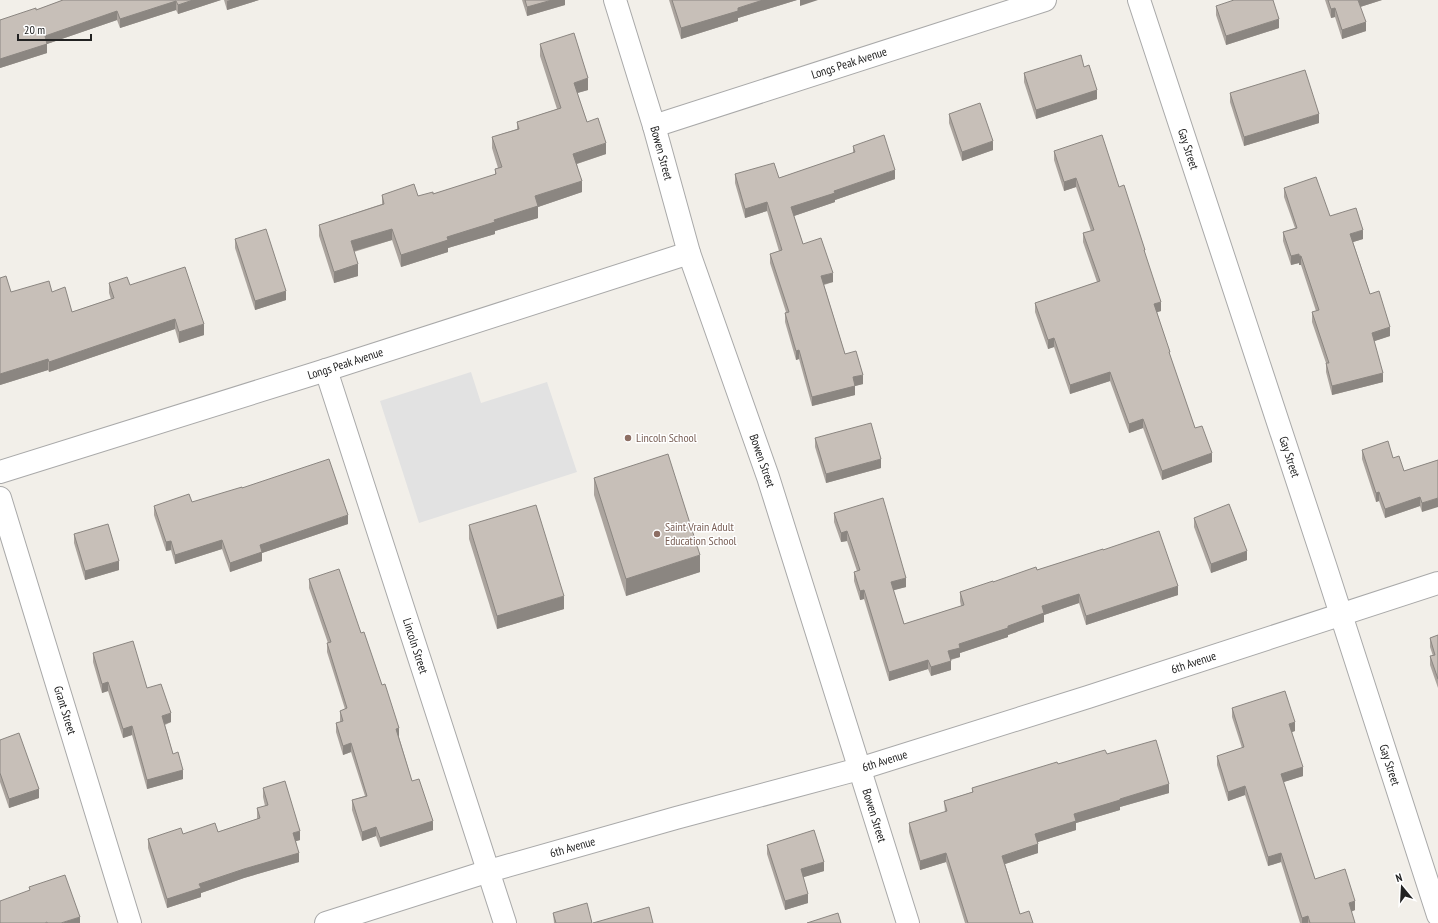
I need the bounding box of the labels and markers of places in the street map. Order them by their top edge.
place label: Lincoln School [636,430,697,445]
marker: Lincoln School [623,433,633,443]
place label: Saint Vrain Adult Education School [665,519,737,548]
marker: Saint Vrain Adult Education School [652,529,662,539]

